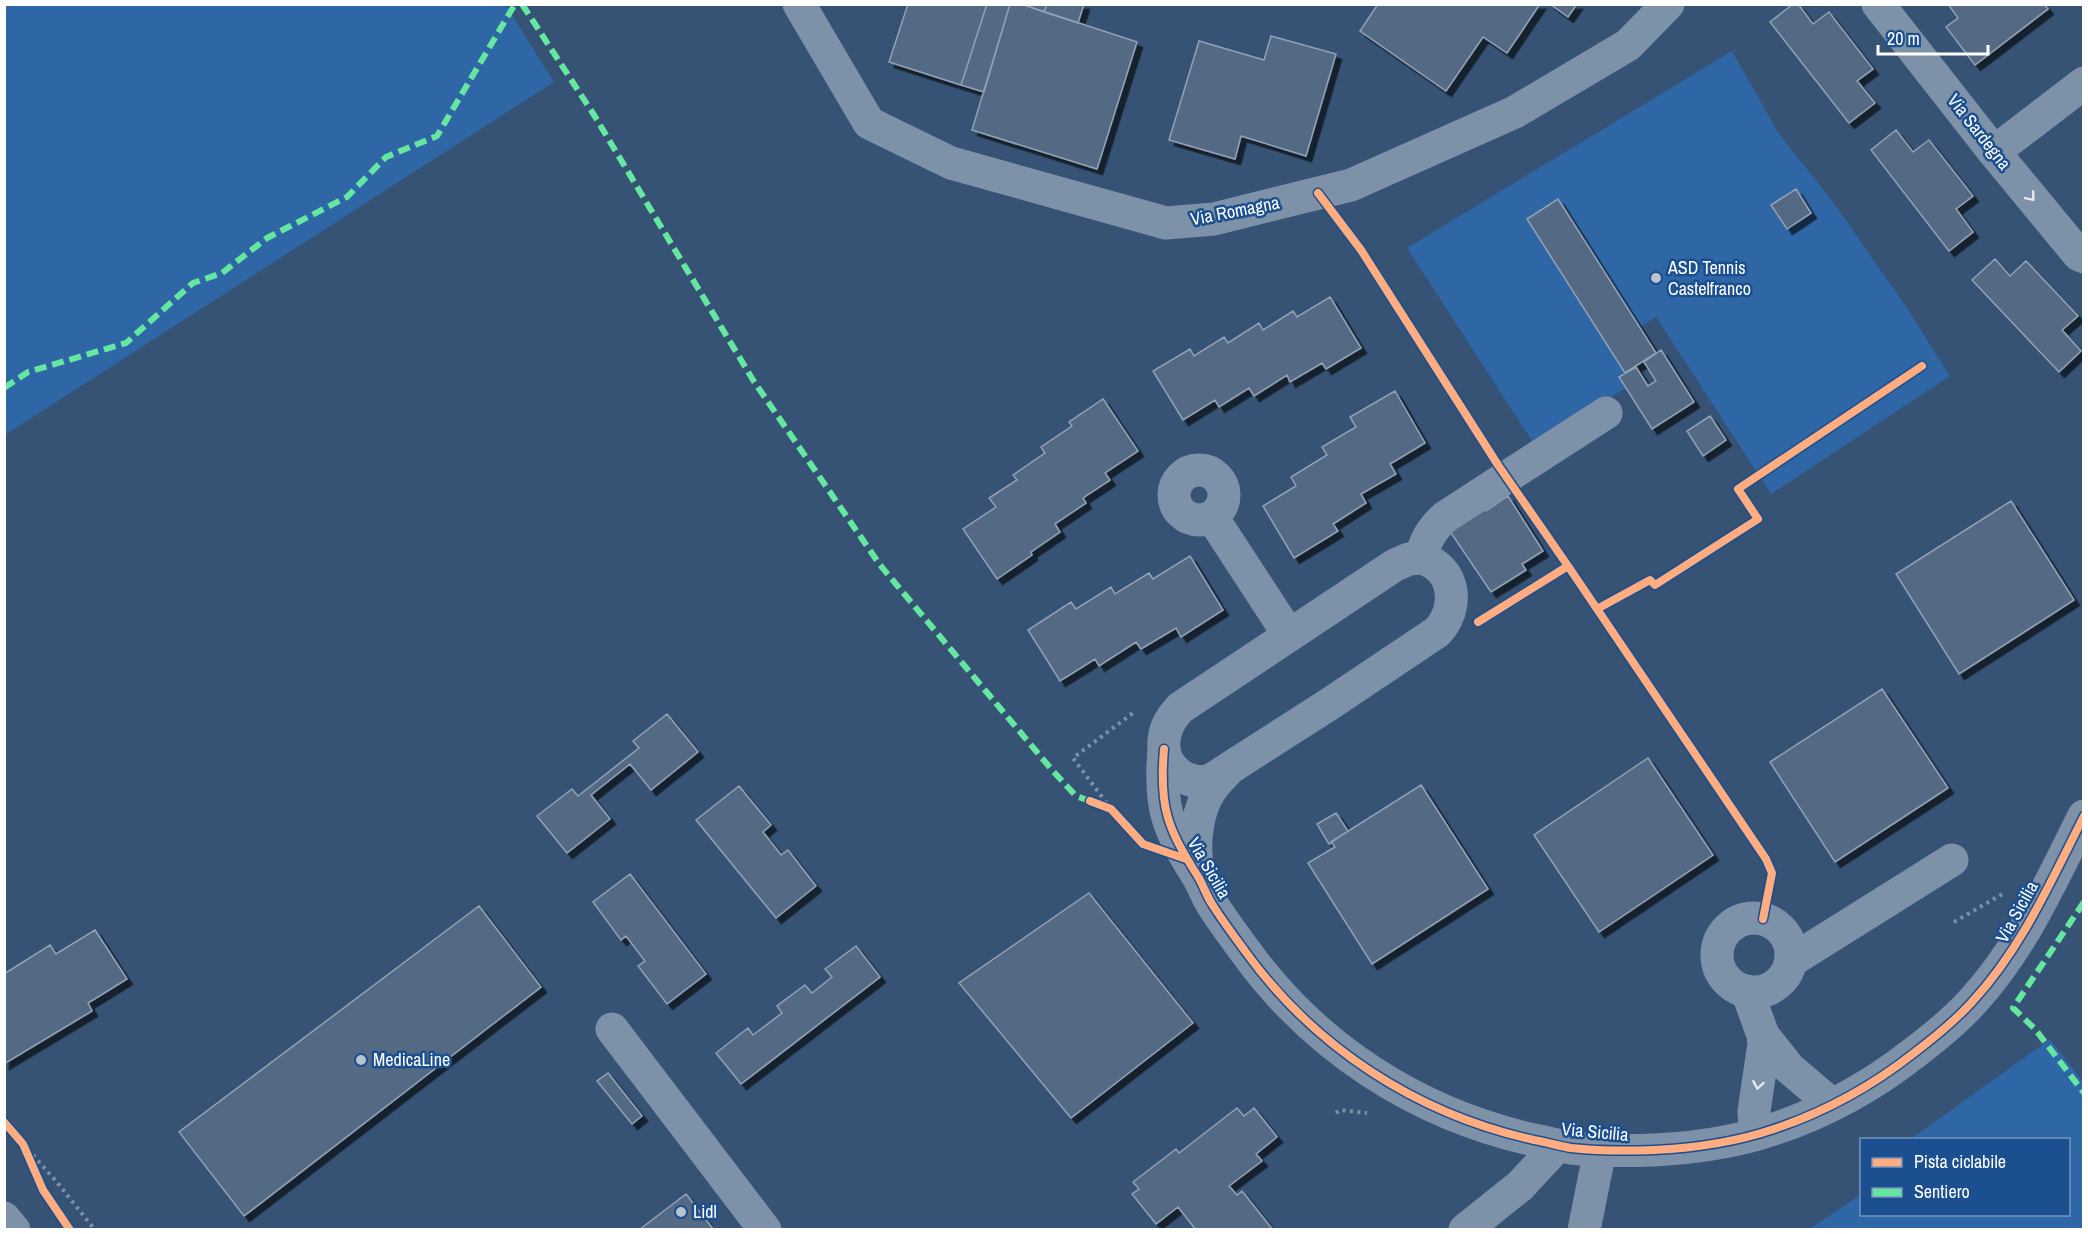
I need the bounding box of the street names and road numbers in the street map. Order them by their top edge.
street label: Via Sardegna [1942,89,2017,175]
street label: Via Romagna [1188,190,1281,231]
street label: Via Sicilia [1182,832,1237,903]
street label: Via Sicilia [1989,876,2044,947]
street label: Via Sicilia [1561,1116,1630,1147]

